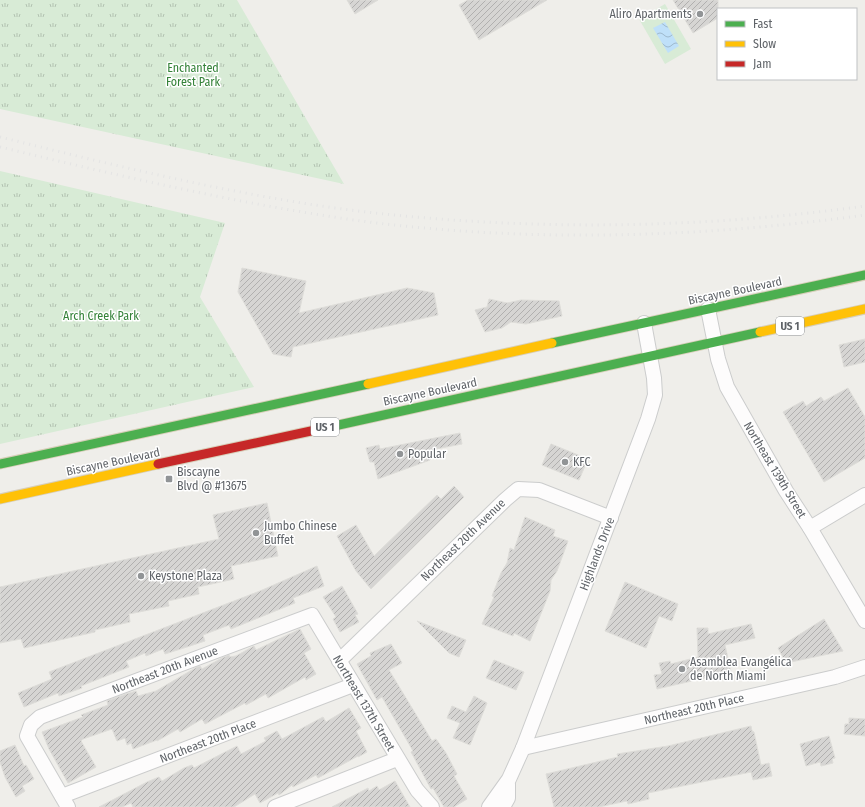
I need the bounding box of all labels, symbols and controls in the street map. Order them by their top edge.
place label: Aliro Apartments [609,7,692,21]
legend [717,8,857,80]
marker: Aliro Apartments [695,9,705,19]
text: Fast [753,17,772,31]
text: Slow [753,37,776,51]
text: Jam [753,57,771,71]
park label: Enchanted Forest Park [166,61,220,89]
street label: Biscayne Boulevard [687,274,783,308]
park label: Arch Creek Park [63,309,139,323]
road number: US 1 [776,317,804,335]
street label: Biscayne Boulevard [382,375,478,409]
road number: US 1 [311,418,339,436]
street label: Northeast 139th Street [741,419,809,521]
street label: Biscayne Boulevard [65,445,161,479]
place label: Popular [408,447,447,461]
marker: Popular [395,449,405,459]
place label: KFC [573,455,591,469]
marker: KFC [560,457,570,467]
place label: Biscayne Blvd @ #13675 [177,465,247,493]
marker: Biscayne Blvd @ #13675 [164,474,174,484]
street label: Northeast 20th Avenue [418,496,508,584]
street label: Highlands Drive [577,515,617,593]
place label: Jumbo Chinese Buffet [264,519,337,547]
marker: Jumbo Chinese Buffet [251,528,261,538]
place label: Keystone Plaza [149,569,222,583]
marker: Keystone Plaza [136,571,146,581]
street label: Northeast 20th Avenue [110,643,220,697]
street label: Northeast 137th Street [330,653,398,753]
place label: Asamblea Evangélica de North Miami [690,655,792,683]
marker: Asamblea Evangélica de North Miami [677,664,687,674]
street label: Northeast 20th Place [643,691,745,727]
street label: Northeast 20th Place [158,716,258,766]

